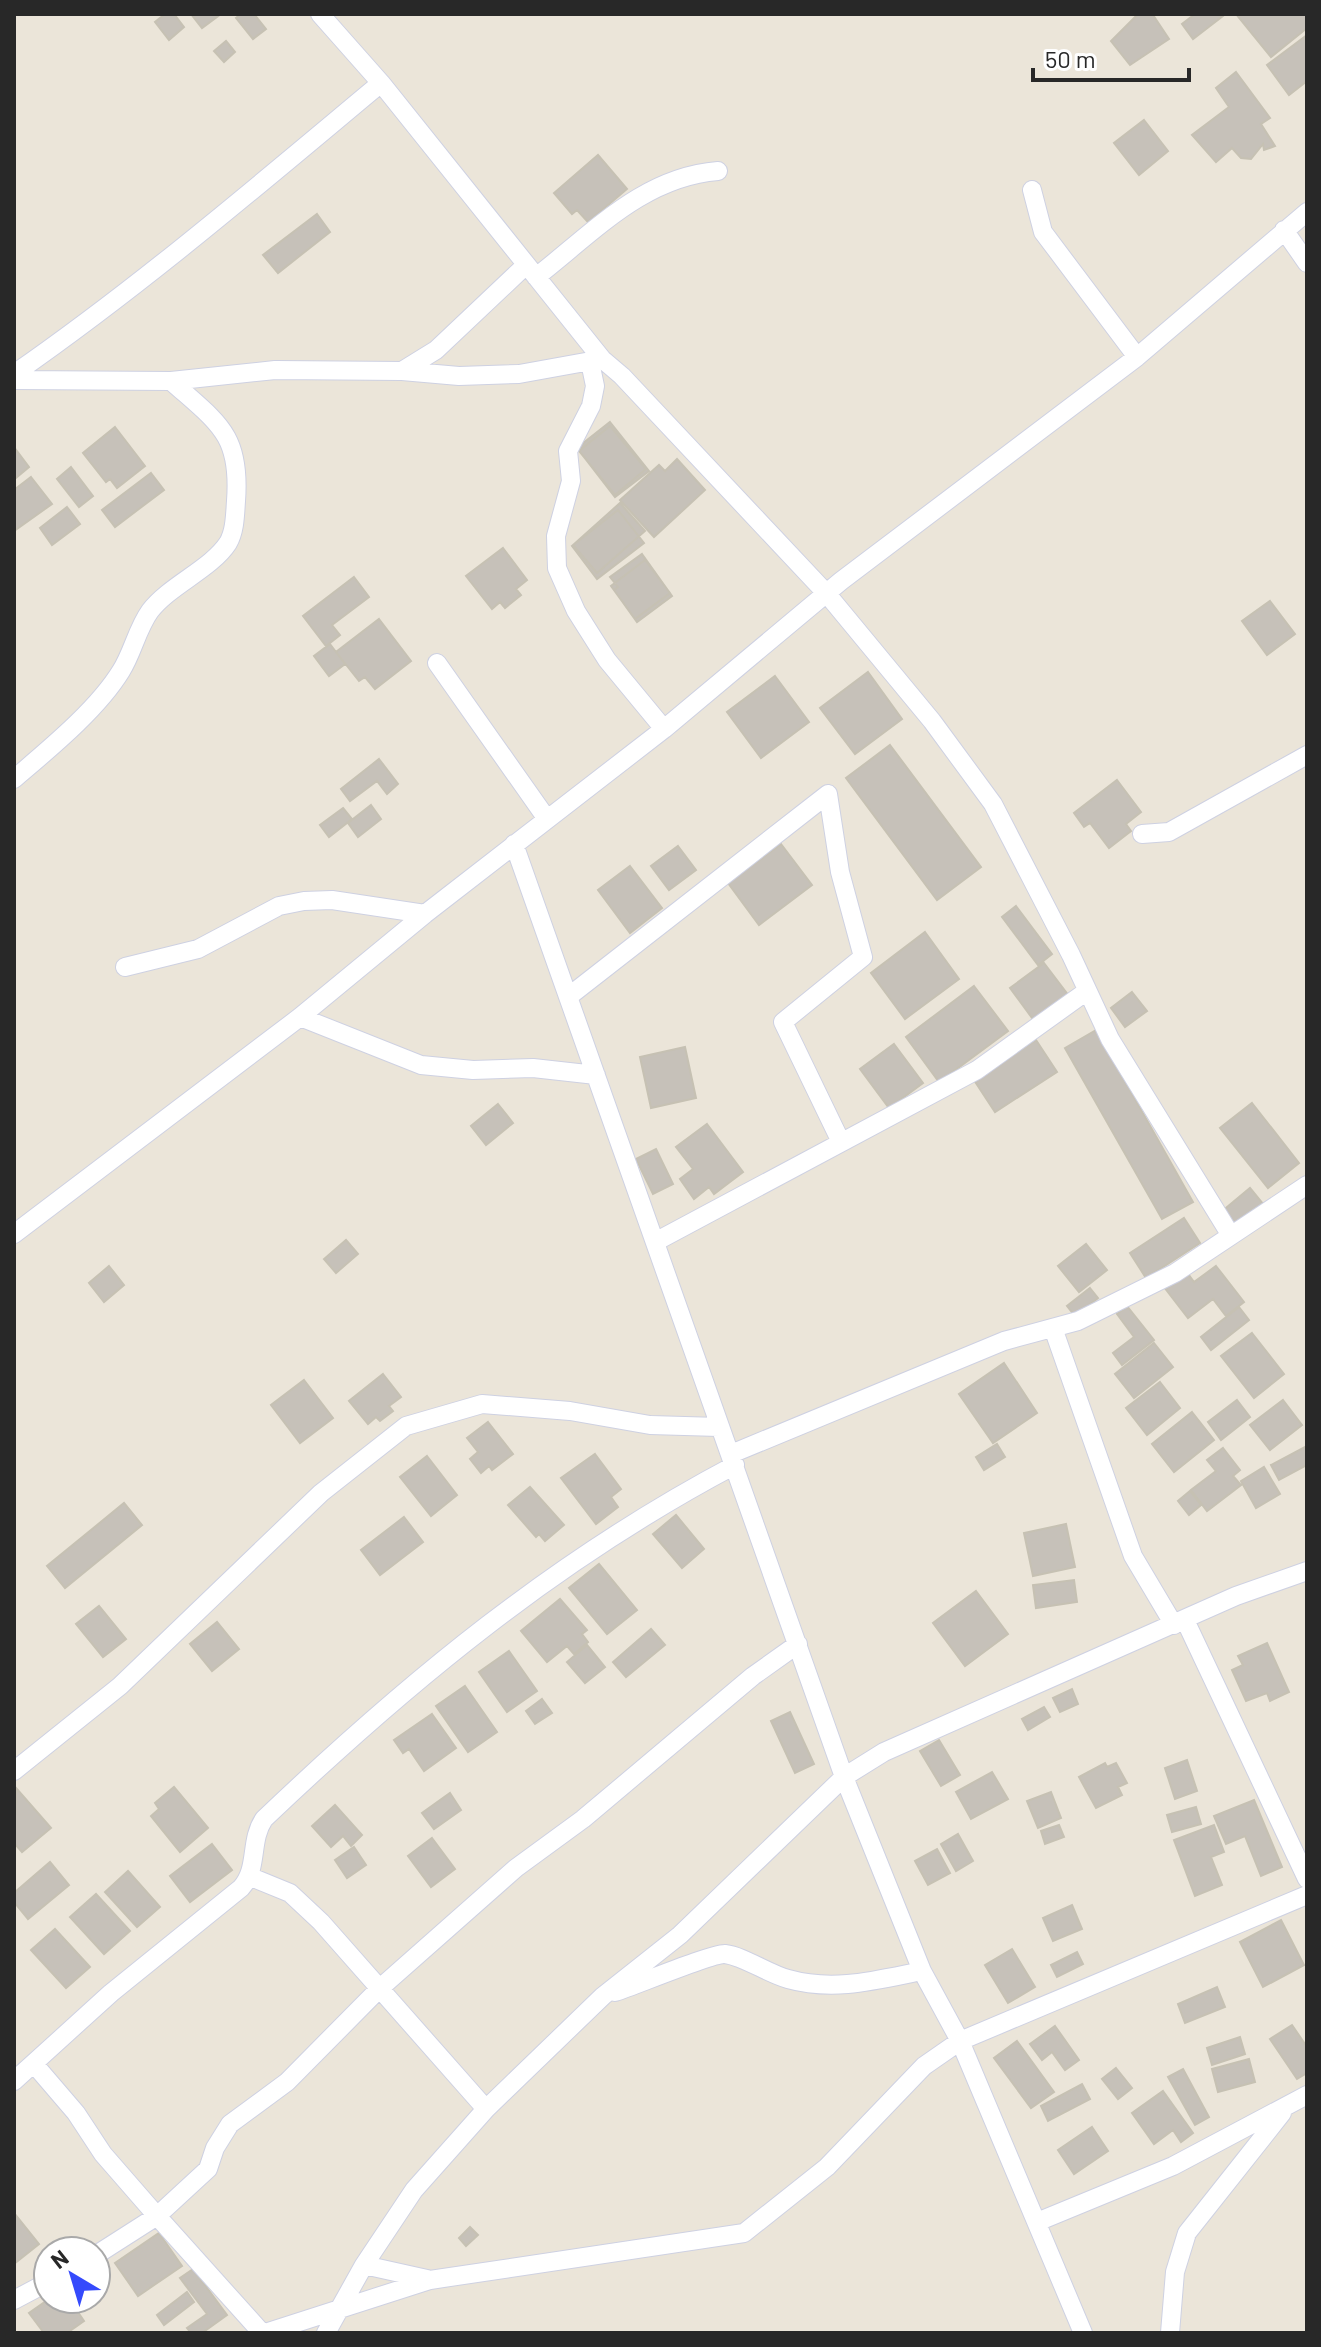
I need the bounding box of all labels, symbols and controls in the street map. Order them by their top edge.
scale bar [1033,32,1189,82]
text: 50 m [1045,44,1096,73]
north arrow [32,2235,112,2315]
text: N [45,2244,73,2273]

